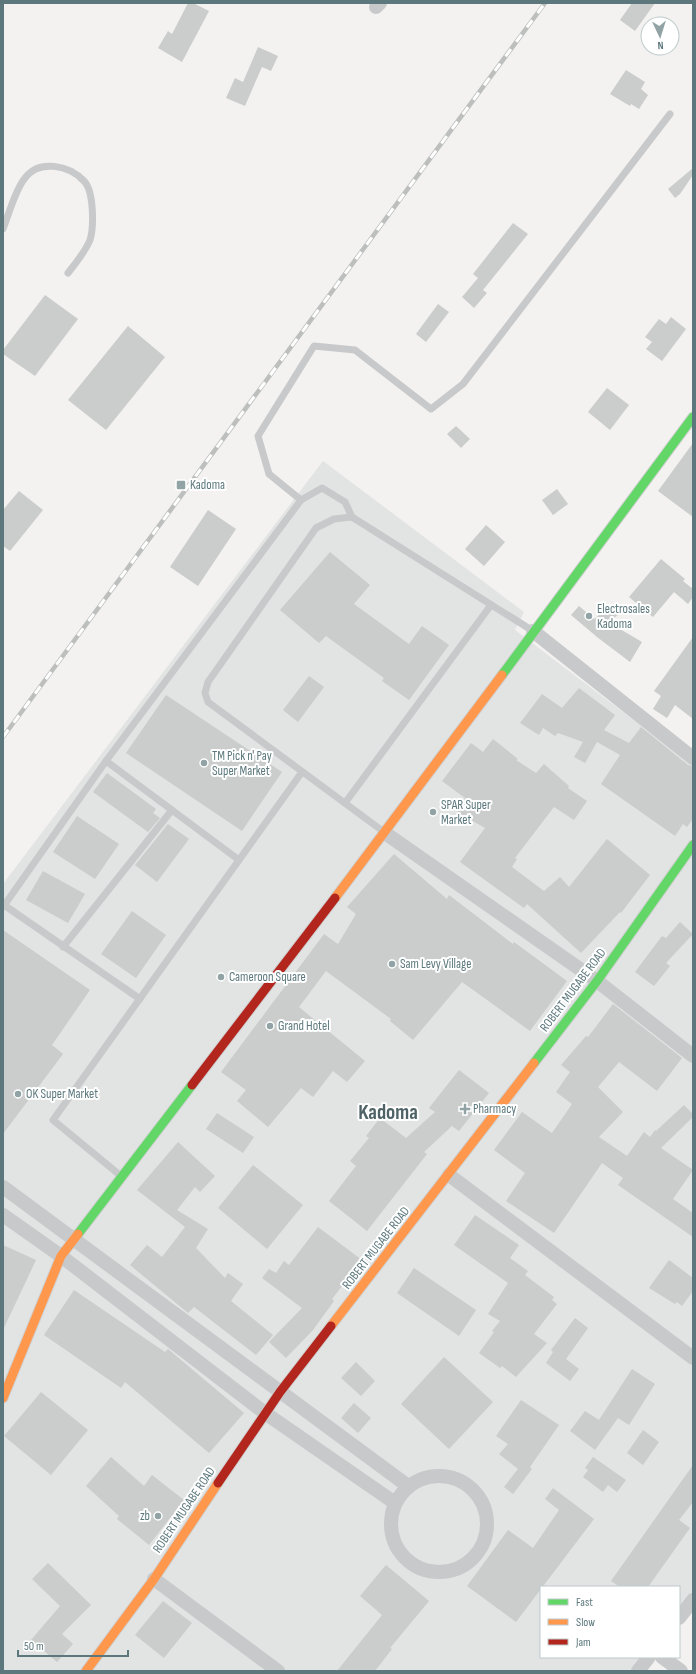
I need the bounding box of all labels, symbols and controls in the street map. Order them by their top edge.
north arrow [640,16,680,56]
text: N [657,39,664,52]
place label: Kadoma [190,477,225,493]
marker: Kadoma [175,479,187,491]
place label: Electrosales Kadoma [597,601,650,632]
marker: Electrosales Kadoma [584,611,594,621]
place label: TM Pick n' Pay Super Market [212,748,272,779]
marker: TM Pick n' Pay Super Market [199,758,209,768]
place label: SPAR Super Market [441,797,491,828]
marker: SPAR Super Market [428,807,438,817]
street label: ROBERT MUGABE ROAD [536,945,610,1035]
place label: Sam Levy Village [400,956,471,972]
marker: Sam Levy Village [387,959,397,969]
place label: Cameroon Square [229,969,306,985]
marker: Cameroon Square [216,972,226,982]
place label: Grand Hotel [278,1018,330,1034]
marker: Grand Hotel [265,1021,275,1031]
place label: OK Super Market [26,1086,98,1102]
marker: OK Super Market [13,1089,23,1099]
district label: Kadoma [358,1100,418,1125]
place label: Pharmacy [473,1101,516,1117]
marker: Pharmacy [460,1104,470,1114]
street label: ROBERT MUGABE ROAD [339,1204,413,1292]
street label: ROBERT MUGABE ROAD [149,1464,219,1556]
place label: zb [140,1508,150,1524]
marker: zb [153,1511,163,1521]
legend [540,1586,680,1658]
text: Fast [576,1595,593,1610]
text: Slow [576,1615,595,1630]
scale bar [18,1632,128,1658]
text: Jam [575,1635,591,1650]
text: 50 m [24,1639,44,1654]

